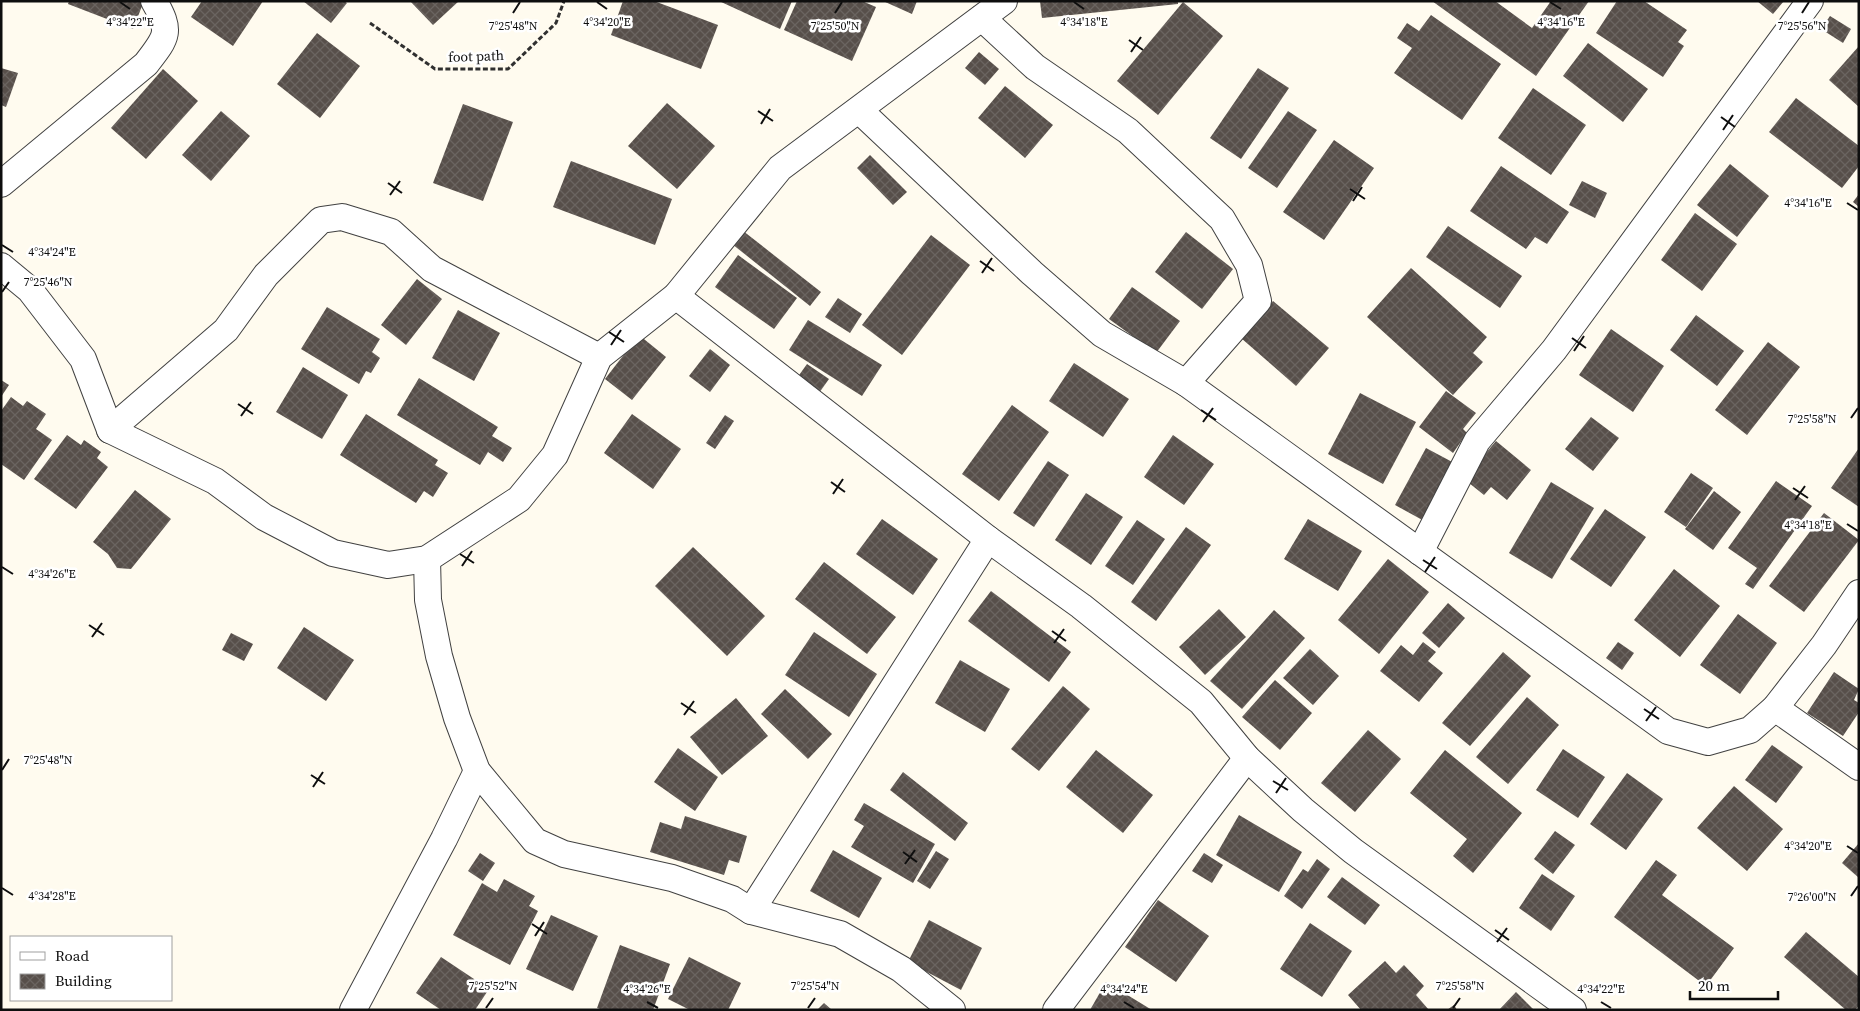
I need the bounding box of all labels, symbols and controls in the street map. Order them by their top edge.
text: 4°34'22"E [106,14,154,30]
text: 4°34'20"E [583,14,631,30]
text: 4°34'18"E [1060,14,1108,30]
text: 4°34'16"E [1537,14,1585,30]
text: 7°25'48"N [488,18,538,34]
text: 7°25'50"N [810,18,860,34]
text: 7°25'56"N [1777,18,1827,34]
street label: foot path [448,45,504,67]
text: 4°34'16"E [1784,195,1832,211]
text: 4°34'24"E [28,244,76,260]
text: 7°25'46"N [23,274,73,290]
text: 7°25'58"N [1787,411,1837,427]
text: 4°34'18"E [1784,517,1832,533]
text: 4°34'26"E [28,566,76,582]
text: 7°25'48"N [23,752,73,768]
text: 4°34'20"E [1784,838,1832,854]
text: 4°34'28"E [28,888,76,904]
text: 7°26'00"N [1787,889,1837,905]
legend [10,936,172,1001]
text: Road [55,945,89,966]
scale bar [1690,968,1778,1000]
text: Building [55,970,112,991]
text: 20 m [1698,975,1730,996]
text: 7°25'52"N [468,978,518,994]
text: 7°25'54"N [790,978,840,994]
text: 7°25'58"N [1435,978,1485,994]
text: 4°34'26"E [623,981,671,997]
text: 4°34'24"E [1100,981,1148,997]
text: 4°34'22"E [1577,981,1625,997]

